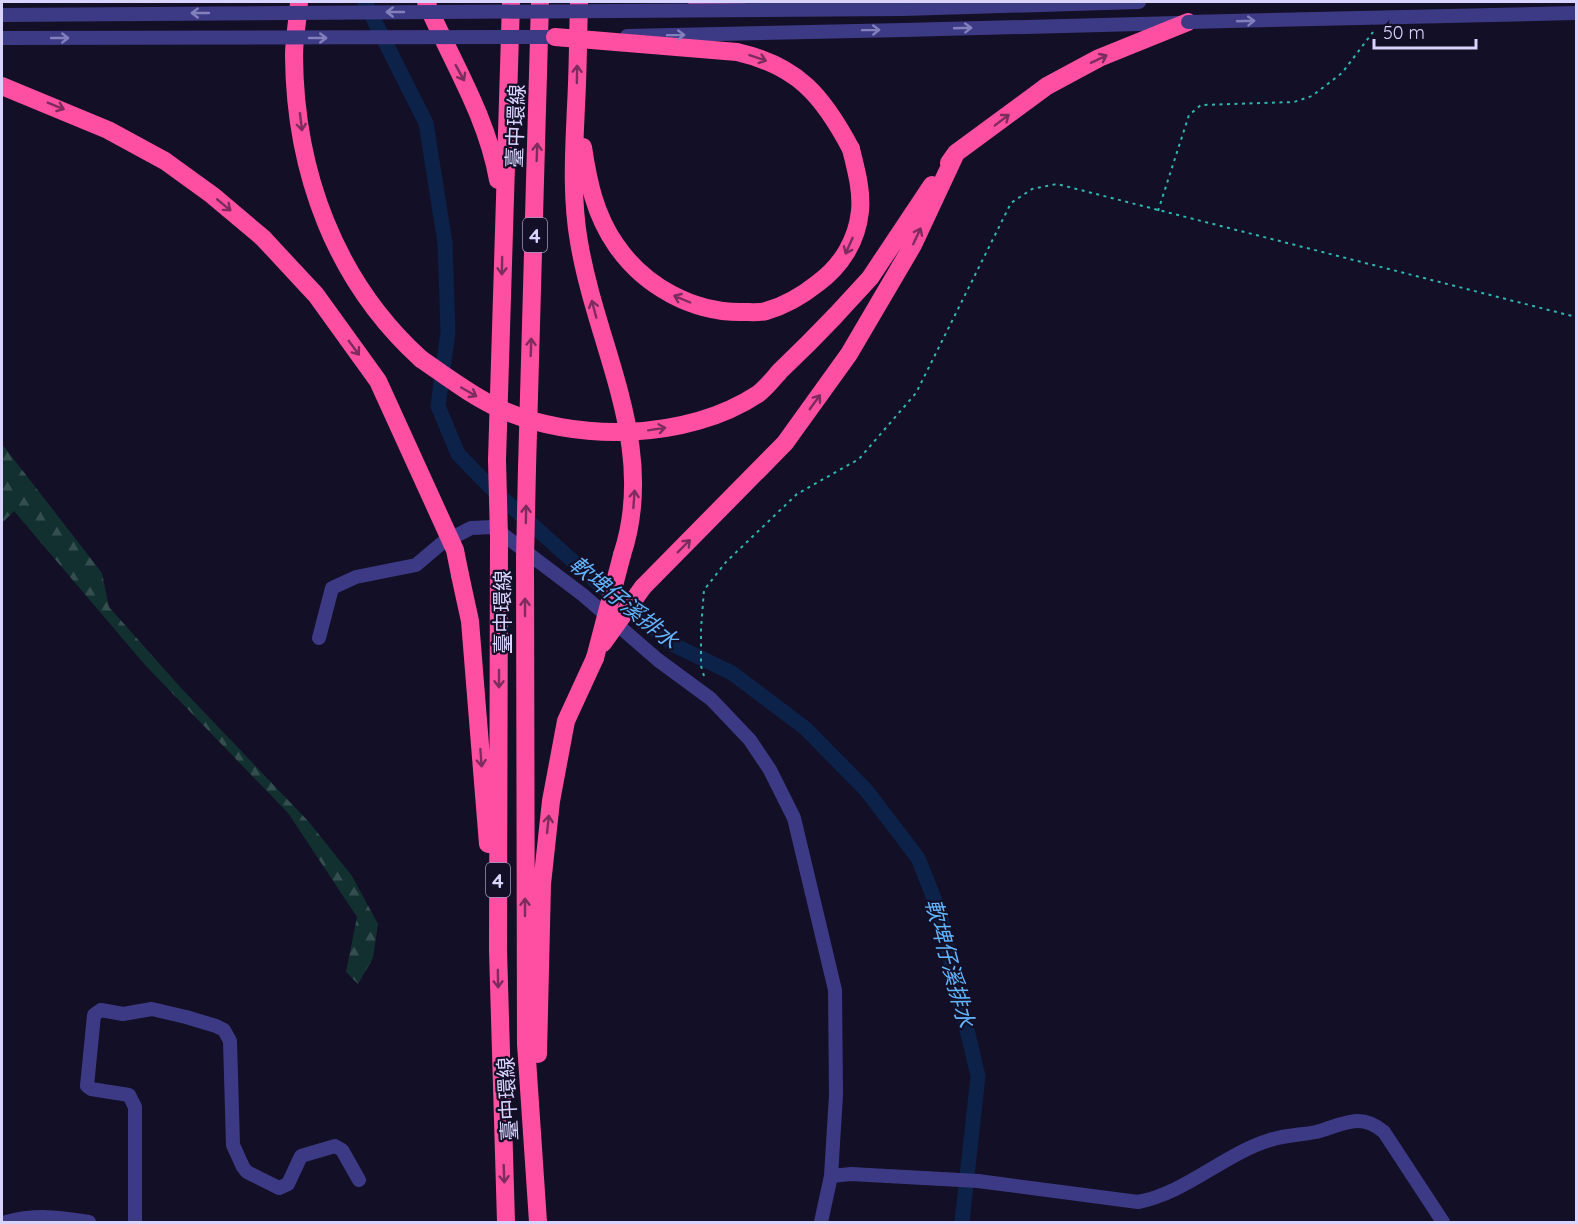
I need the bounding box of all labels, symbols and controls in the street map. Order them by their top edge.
one-way arrow [385,6,405,18]
one-way arrow [190,8,210,19]
scale bar [1374,12,1476,50]
one-way arrow [1236,15,1256,26]
text: 50 m [1383,21,1425,44]
one-way arrow [952,22,972,34]
one-way arrow [860,25,880,36]
one-way arrow [666,29,686,41]
one-way arrow [49,32,69,44]
one-way arrow [307,32,327,44]
one-way arrow [1090,52,1108,64]
one-way arrow [749,54,767,65]
one-way arrow [454,64,466,81]
one-way arrow [571,65,583,85]
street label: 臺中環線 [501,84,529,168]
one-way arrow [46,102,65,113]
one-way arrow [295,112,306,132]
one-way arrow [993,113,1009,126]
one-way arrow [531,142,543,162]
one-way arrow [216,198,232,211]
road number: 4 [523,218,547,252]
one-way arrow [913,227,924,245]
one-way arrow [843,237,854,255]
one-way arrow [496,256,507,276]
one-way arrow [673,293,692,304]
one-way arrow [588,300,600,319]
one-way arrow [525,337,537,357]
one-way arrow [348,340,361,356]
one-way arrow [460,386,477,398]
one-way arrow [809,394,821,410]
one-way arrow [646,423,666,434]
one-way arrow [629,489,640,509]
one-way arrow [520,504,532,524]
one-way arrow [677,538,691,553]
water label: 軟埤仔溪排水 [564,550,685,655]
street label: 臺中環線 [489,570,515,654]
one-way arrow [519,598,531,618]
one-way arrow [493,669,505,689]
one-way arrow [476,747,487,767]
one-way arrow [543,814,554,834]
road number: 4 [486,863,510,897]
water label: 軟埤仔溪排水 [919,896,981,1031]
one-way arrow [519,898,531,918]
one-way arrow [492,969,504,989]
street label: 臺中環線 [492,1056,522,1142]
one-way arrow [498,1164,509,1184]

